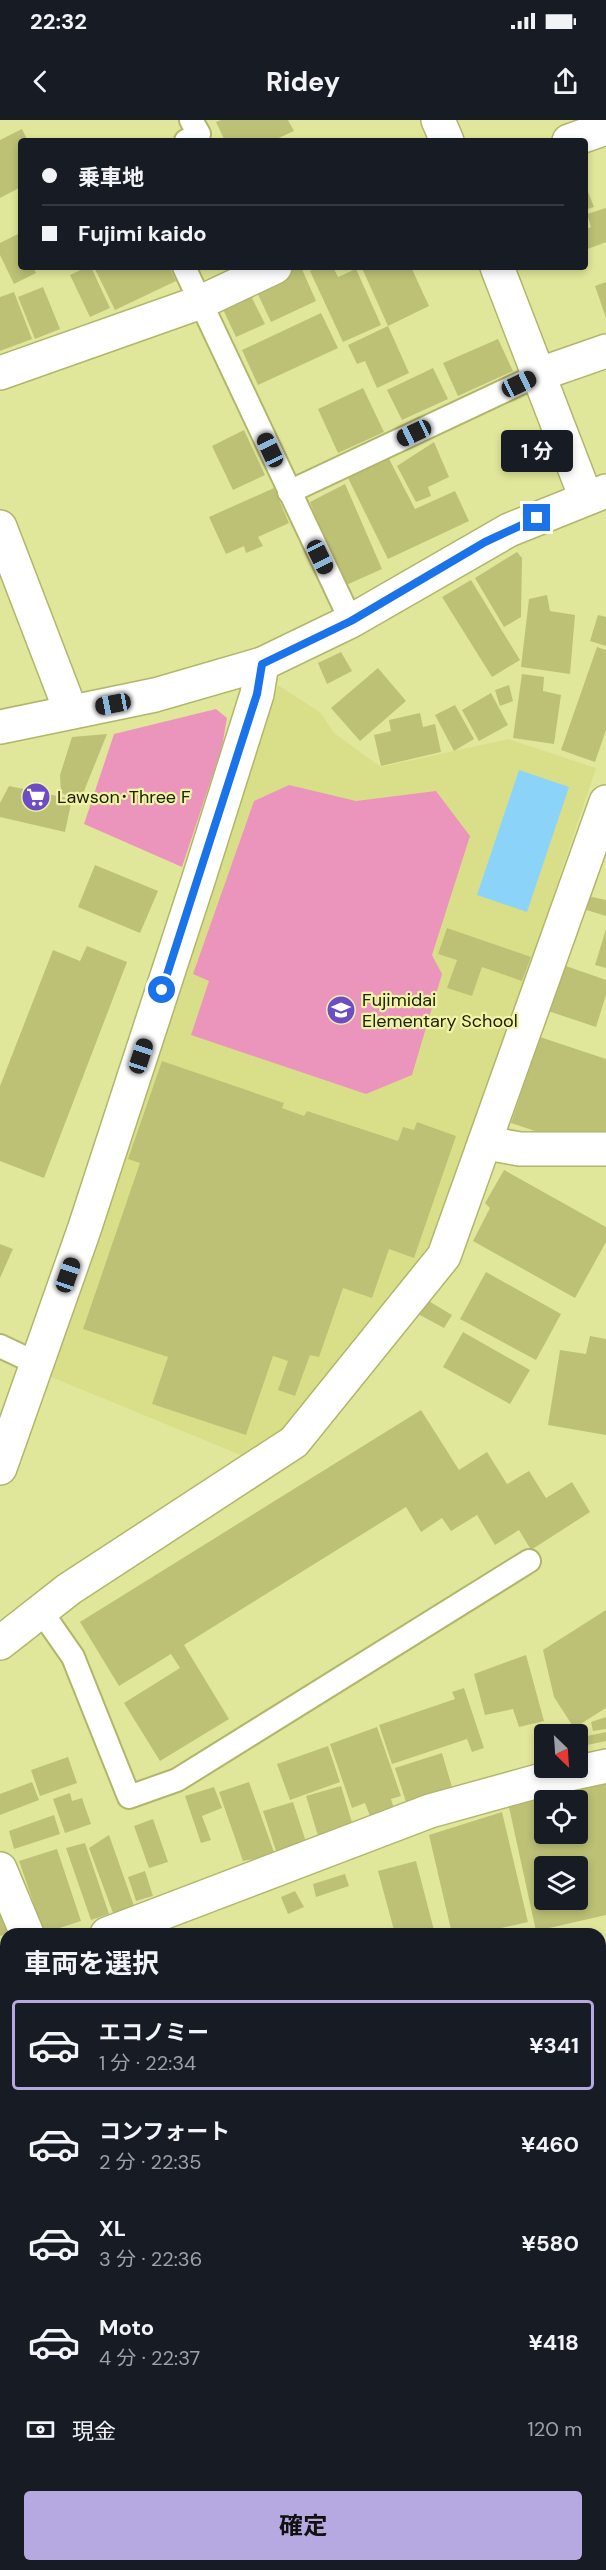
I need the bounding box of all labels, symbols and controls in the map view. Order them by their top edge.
text: 22:32 [30,7,87,36]
text: Ridey [266,64,340,99]
icon: back [24,65,57,98]
icon: share [549,65,582,98]
text: 乗車地 [78,163,144,192]
text: Fujimi kaido [78,219,207,248]
car [499,368,539,400]
car [394,417,434,449]
car [254,430,286,470]
callout: 1 分 [501,431,573,473]
text: 1 分 [521,438,553,464]
route end [523,504,550,531]
car [304,537,336,577]
car [94,692,132,716]
supermarket icon: Lawson･Three F [20,781,52,813]
place label: Lawson･Three F [57,785,191,809]
route start [148,976,175,1003]
place label: Fujimidai Elementary School [362,988,518,1033]
school or university icon: Fujimidai Elementary School [325,994,357,1026]
car [127,1036,155,1076]
car [54,1255,82,1295]
north arrow [534,1724,588,1778]
map controls [534,1724,588,1910]
button: locate [534,1790,588,1844]
button: layers [534,1856,588,1910]
text: 車両を選択 [24,1946,159,1981]
icon: car [27,2018,81,2072]
text: エコノミー [99,2018,209,2047]
text: ¥341 [529,2031,579,2060]
text: 1 分 · 22:34 [99,2050,196,2076]
icon: car [27,2117,81,2171]
text: コンフォート [99,2117,230,2146]
text: ¥460 [521,2130,579,2159]
text: 2 分 · 22:35 [99,2149,202,2175]
text: XL [99,2214,126,2243]
icon: car [27,2216,81,2270]
text: ¥580 [522,2229,579,2258]
text: 3 分 · 22:36 [99,2246,202,2272]
text: Moto [99,2313,154,2342]
icon: car [27,2315,81,2369]
text: ¥418 [528,2328,579,2357]
text: 4 分 · 22:37 [99,2345,200,2371]
icon: cash [24,2413,57,2446]
text: 120 m [528,2416,582,2442]
text: 現金 [72,2417,116,2446]
button: 確定 [24,2491,582,2560]

